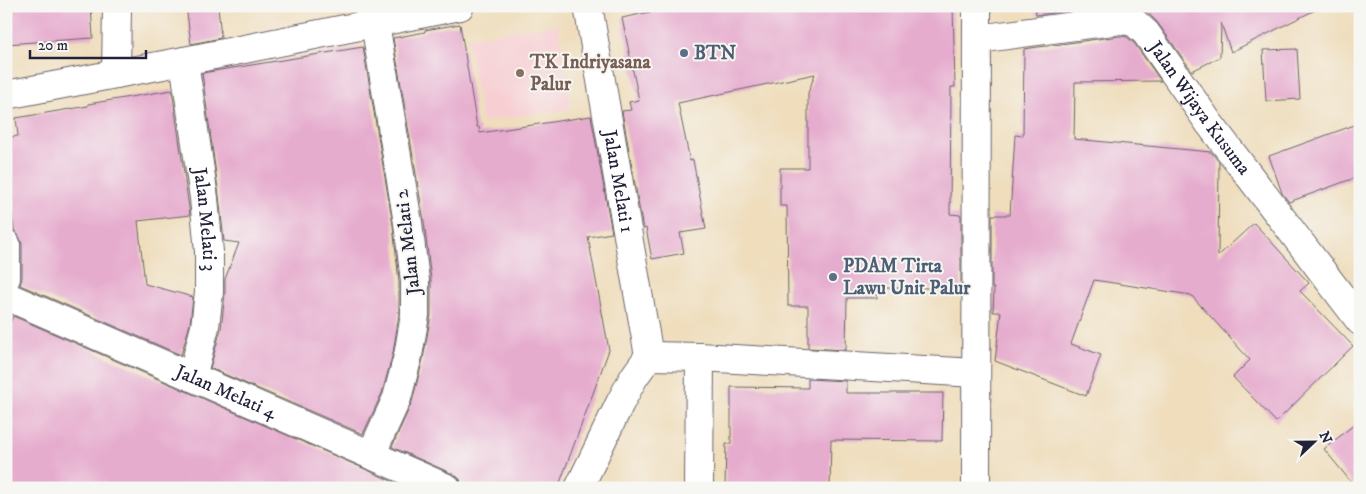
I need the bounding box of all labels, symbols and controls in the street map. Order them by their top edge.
scale bar [30,28,146,60]
street label: Jalan Wijaya Kusuma [1143,35,1256,179]
text: 20 m [38,36,68,55]
place label: BTN [694,42,736,65]
marker: BTN [678,47,690,59]
place label: TK Indriyasana Palur [529,51,651,96]
marker: TK Indriyasana Palur [514,67,526,79]
street label: Jalan Melati 1 [598,126,639,235]
street label: Jalan Melati 3 [188,164,221,271]
street label: Jalan Melati 2 [390,187,426,298]
place label: PDAM Tirta Lawu Unit Palur [843,255,971,300]
marker: PDAM Tirta Lawu Unit Palur [827,271,839,283]
street label: Jalan Melati 4 [170,359,281,424]
north arrow [1288,416,1338,466]
text: N [1315,429,1336,447]

